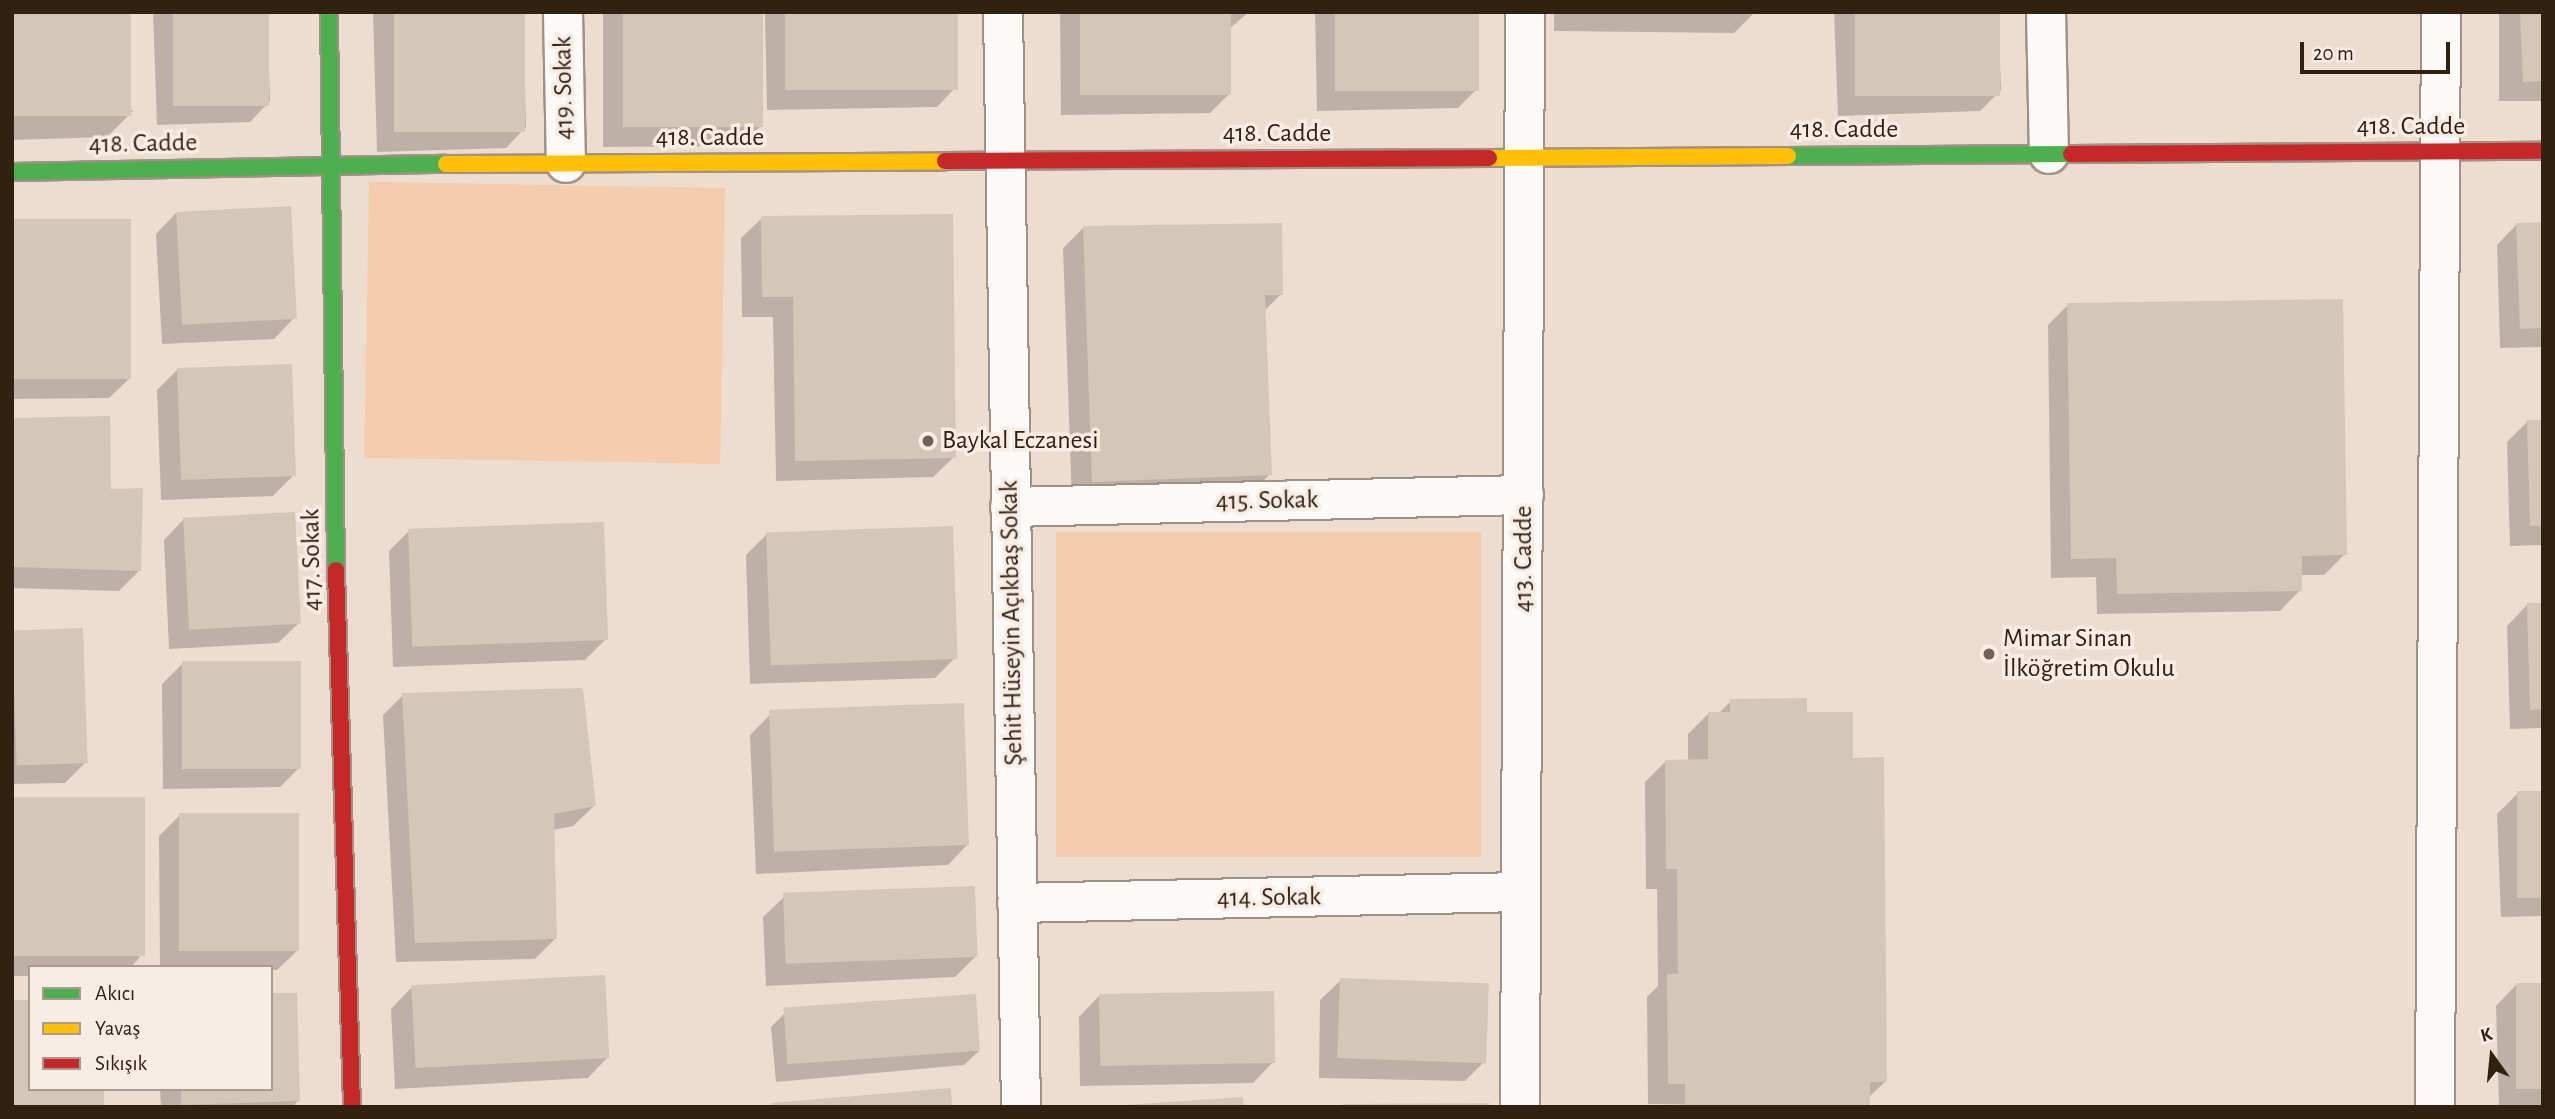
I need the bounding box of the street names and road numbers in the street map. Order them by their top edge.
street label: 419. Sokak [547,36,581,140]
street label: 418. Cadde [2357,111,2465,143]
street label: 418. Cadde [1790,114,1898,146]
street label: 418. Cadde [1223,118,1331,150]
street label: 418. Cadde [656,122,764,154]
street label: 418. Cadde [89,127,197,161]
street label: Şehit Hüseyin Açıkbaş Sokak [994,480,1030,766]
street label: 415. Sokak [1216,485,1318,517]
street label: 413. Cadde [1508,506,1540,612]
street label: 417. Sokak [296,509,328,611]
street label: 414. Sokak [1217,881,1321,915]

